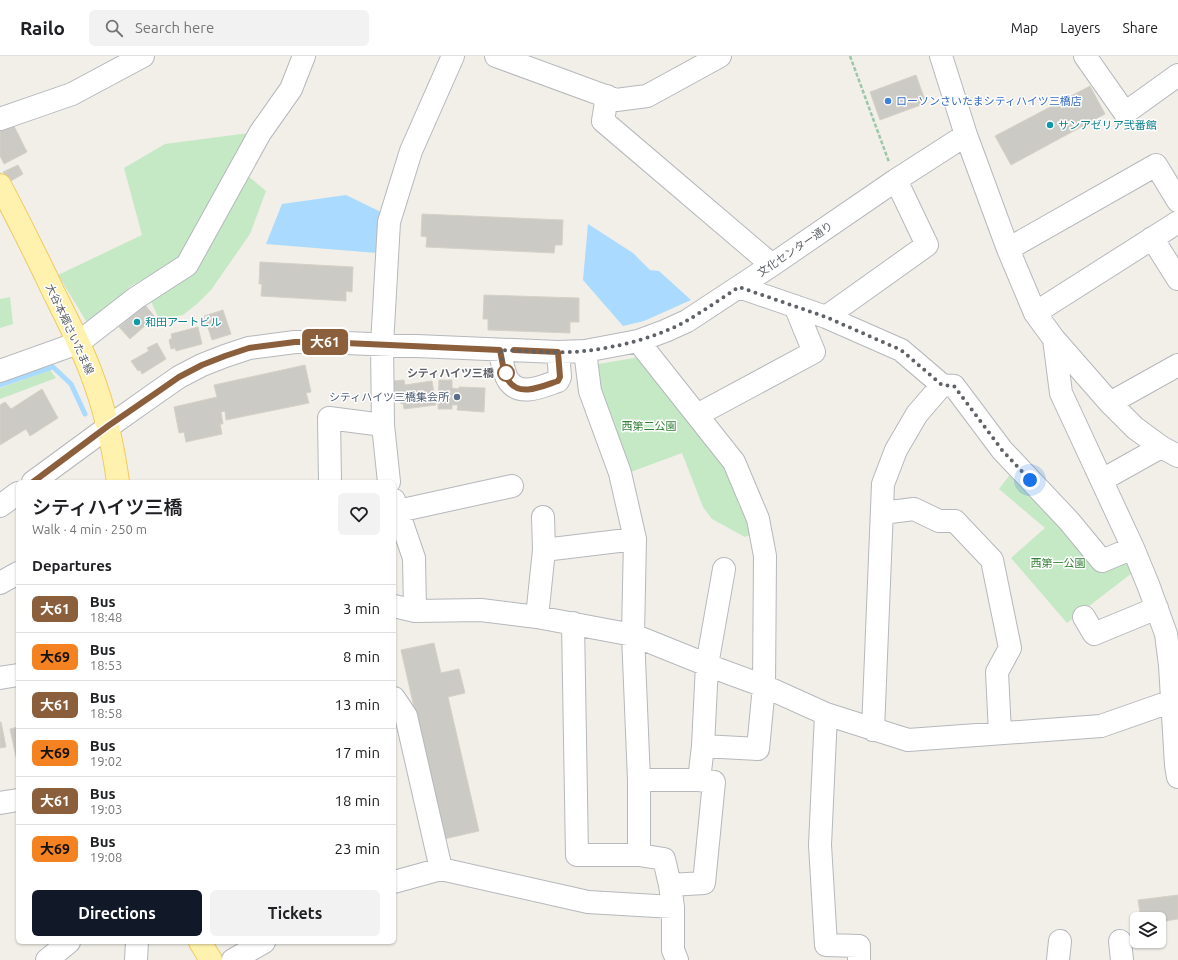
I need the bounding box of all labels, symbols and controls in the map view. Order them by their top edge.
search box [89,10,369,46]
text: Railo [20,17,65,39]
icon: search [103,17,125,39]
text: Search here [135,19,214,36]
text: Map [1011,20,1038,36]
text: Layers [1060,20,1100,36]
text: Share [1122,20,1158,36]
place label: ローソンさいたまシティハイツ三橋店 [896,95,1082,107]
marker: ローソンさいたまシティハイツ三橋店 [883,96,893,106]
place label: サンアゼリア弐番館 [1058,119,1157,131]
marker: サンアゼリア弐番館 [1045,120,1055,130]
street label: 文化センター通り [755,219,835,279]
street label: 大谷本郷さいたま線 [44,282,96,376]
place label: 和田アートビル [145,316,221,328]
marker: 和田アートビル [132,317,142,327]
line badge: 大61 [302,329,348,355]
text: 大61 [310,334,340,350]
marker: シティハイツ三橋 [497,364,515,382]
place label: シティハイツ三橋 [407,367,494,379]
place label: シティハイツ三橋集会所 [329,391,450,403]
marker: シティハイツ三橋集会所 [452,392,462,402]
park label: 西第二公園 [622,420,677,432]
your location [1020,470,1040,490]
button: heart [338,493,380,535]
text: シティハイツ三橋 [32,496,182,518]
text: Walk · 4 min · 250 m [32,522,147,536]
text: Departures [32,557,112,574]
park label: 西第一公園 [1031,557,1086,569]
text: Bus [90,593,116,610]
text: 3 min [343,600,380,617]
text: 大61 [40,601,70,617]
text: 18:48 [90,610,122,624]
text: Bus [90,641,116,658]
text: 8 min [343,648,380,665]
text: 大69 [40,649,70,665]
text: 18:53 [90,658,122,672]
text: Bus [90,689,116,706]
text: 13 min [334,696,380,713]
text: 大61 [40,697,70,713]
text: 18:58 [90,706,122,720]
text: Bus [90,737,116,754]
text: 17 min [334,744,380,761]
text: 大69 [40,745,70,761]
text: 19:02 [90,754,122,768]
text: Bus [90,785,116,802]
text: 18 min [334,792,380,809]
text: 大61 [40,793,70,809]
text: 19:03 [90,802,122,816]
text: Bus [90,833,116,850]
text: 23 min [334,840,380,857]
text: 大69 [40,841,70,857]
text: 19:08 [90,850,122,864]
button: Directions [32,890,202,936]
button: Tickets [210,890,380,936]
map controls [1130,912,1166,948]
button: layers [1130,912,1166,948]

